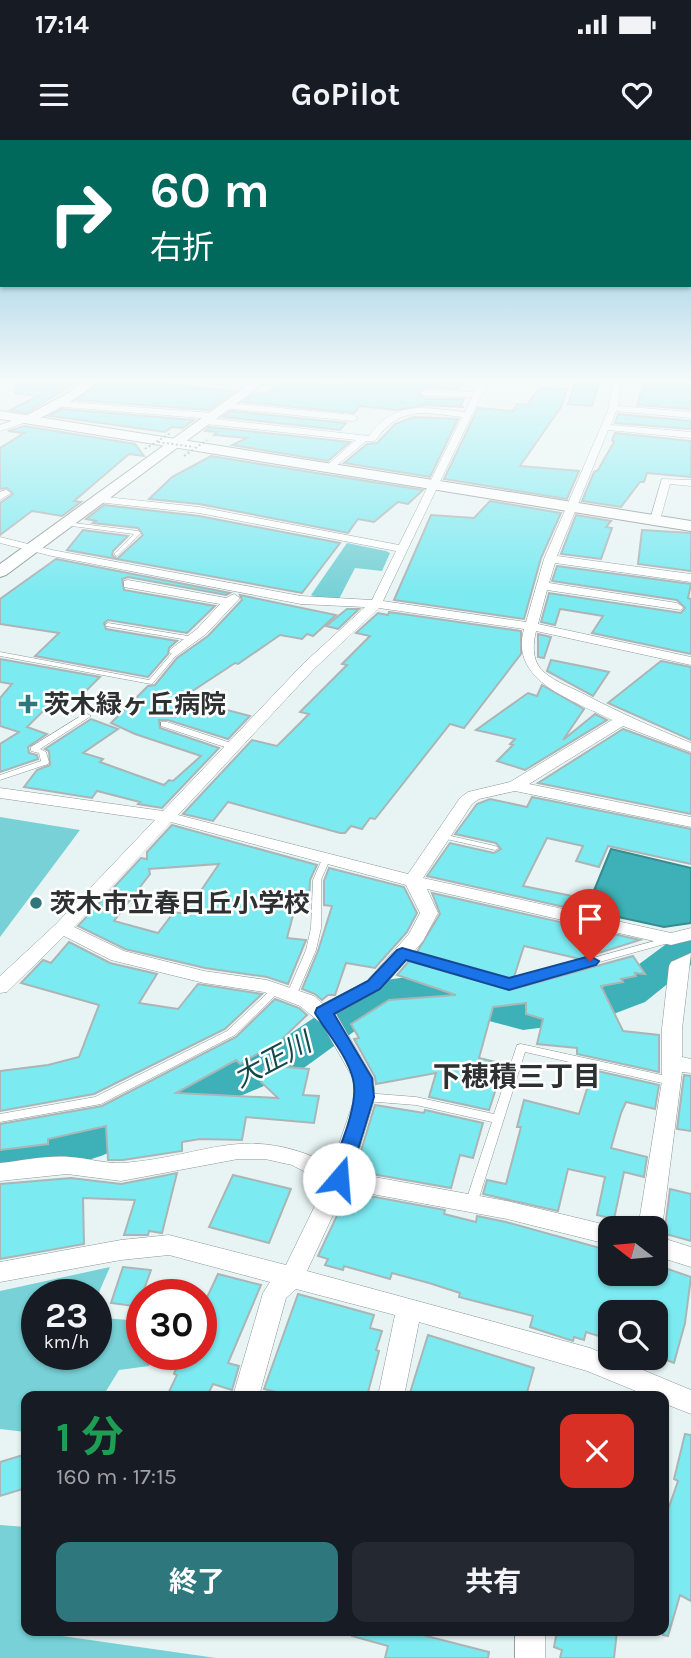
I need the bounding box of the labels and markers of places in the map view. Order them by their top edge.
place label: 茨木緑ヶ丘病院 [44,689,226,720]
marker: 茨木緑ヶ丘病院 [18,694,38,714]
place label: 茨木市立春日丘小学校 [50,888,310,919]
pin [560,889,620,961]
marker: 茨木市立春日丘小学校 [28,895,44,911]

